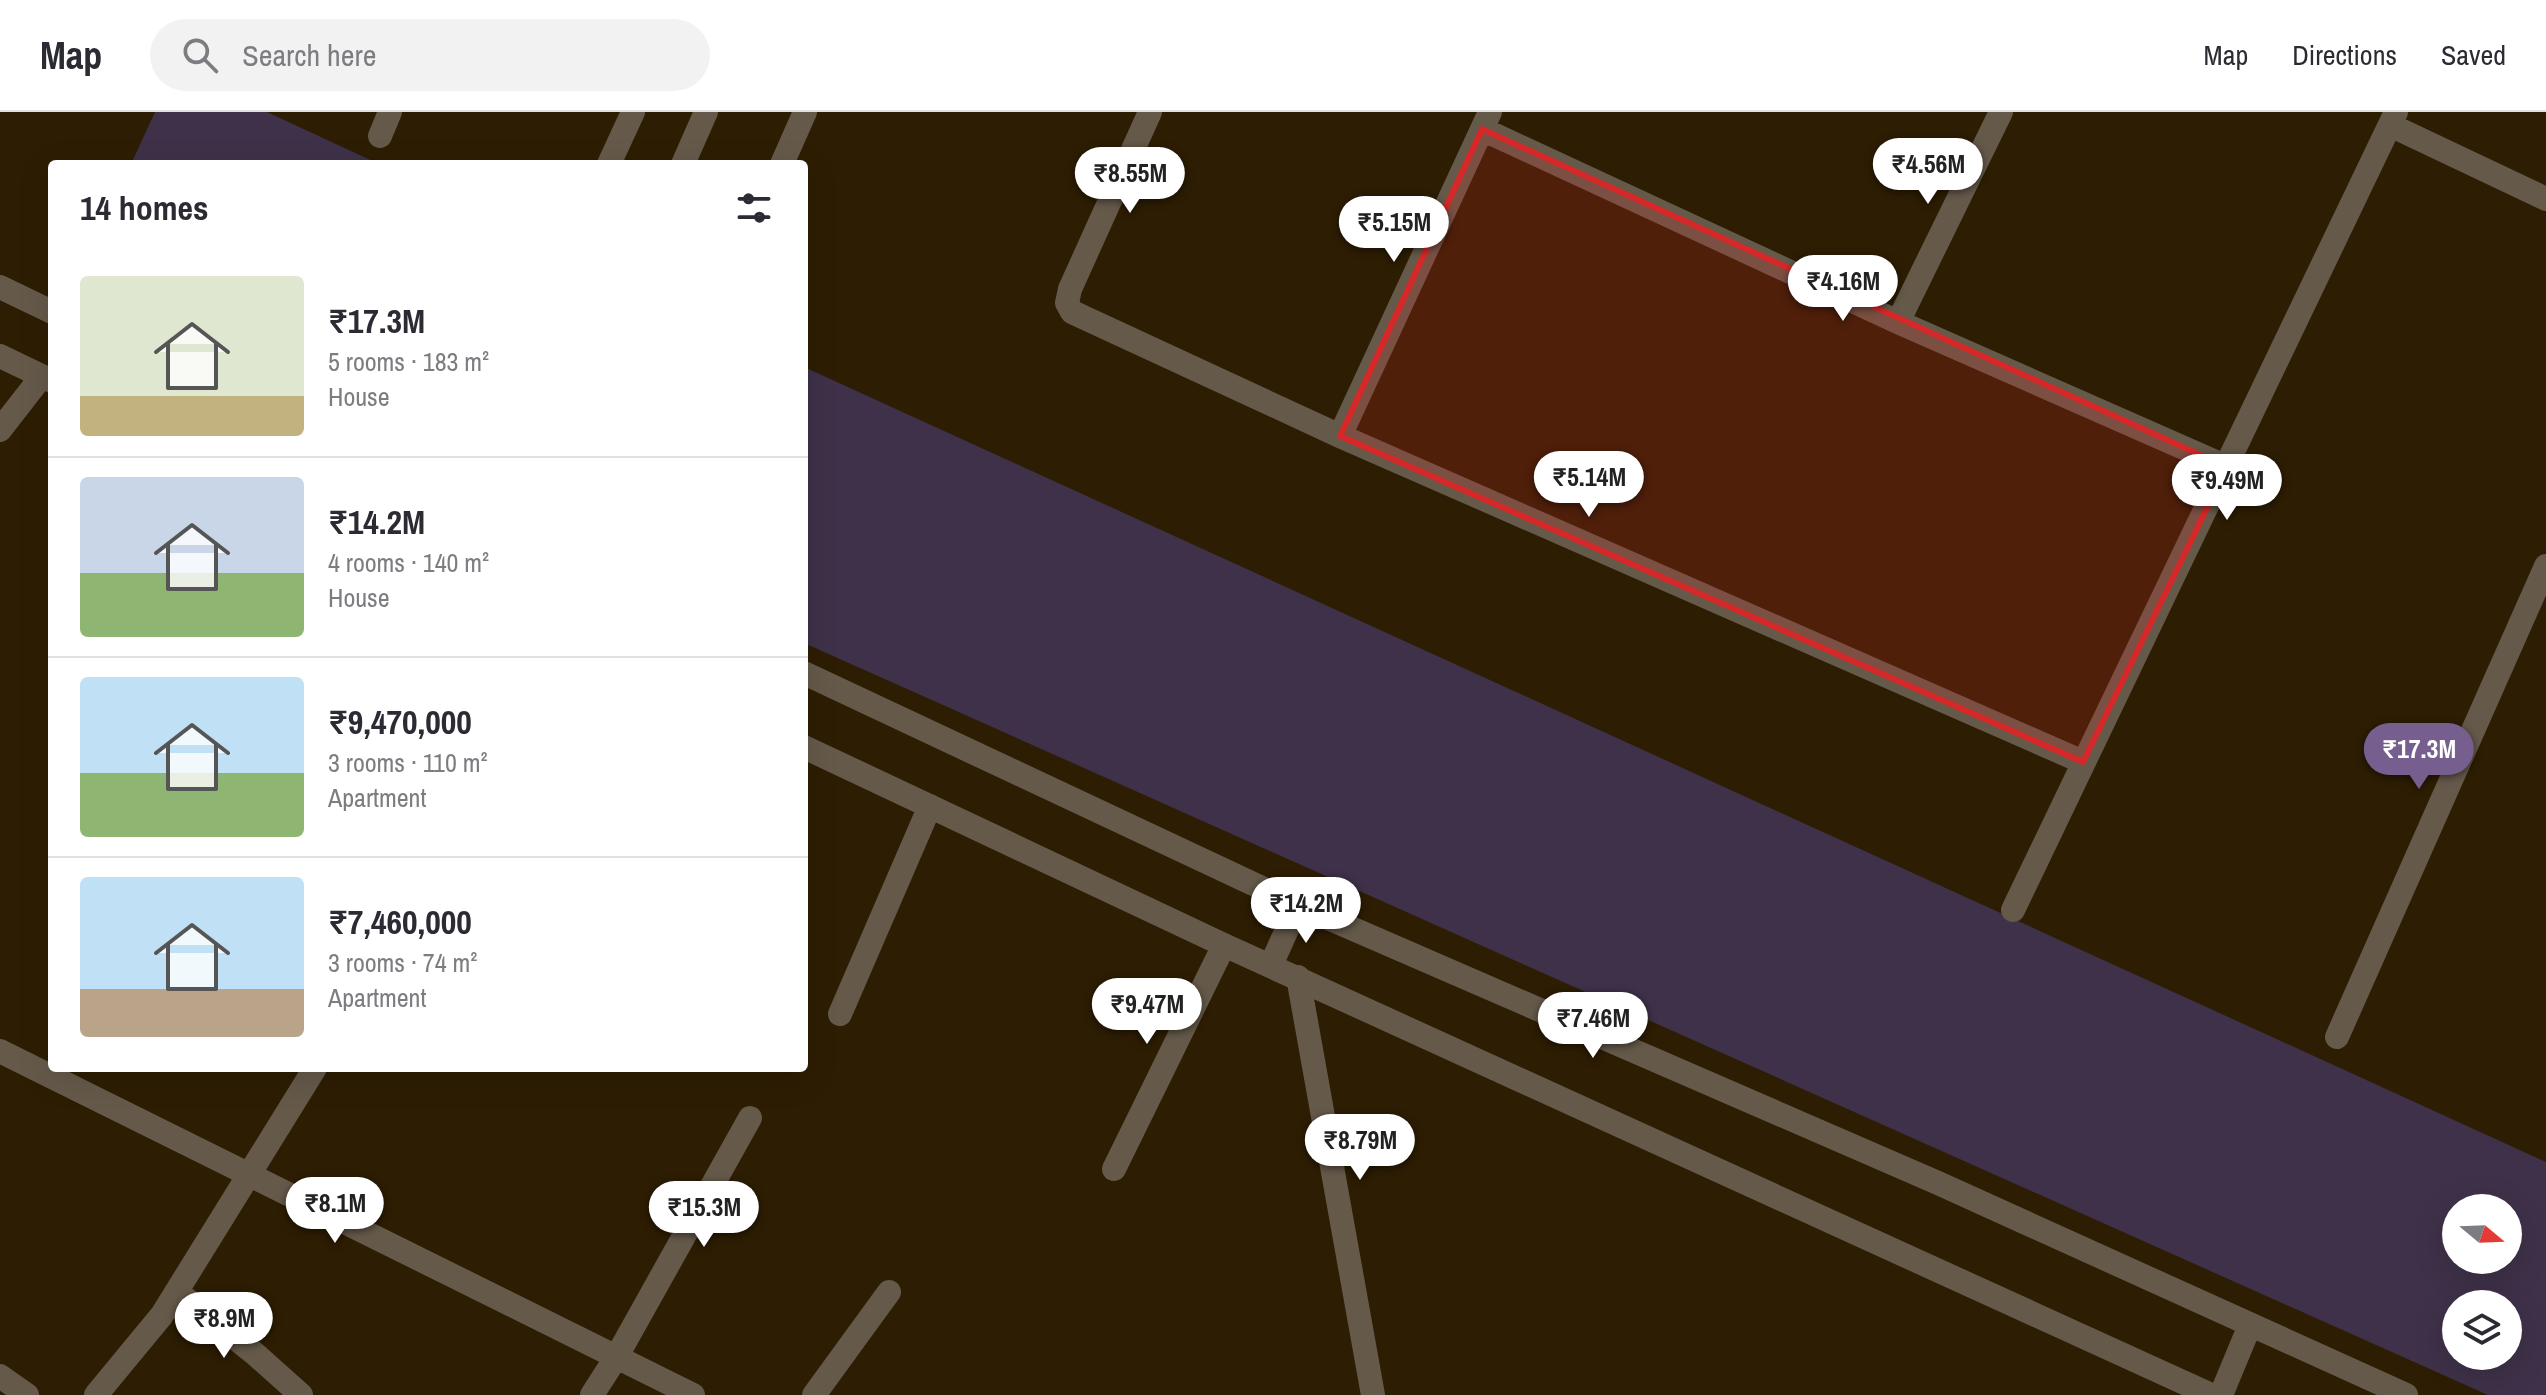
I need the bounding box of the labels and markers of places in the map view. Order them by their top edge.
pin: ₹4.56M [1863,138,1993,206]
pin: ₹8.55M [1065,147,1195,215]
pin: ₹5.15M [1329,196,1459,264]
pin: ₹4.16M [1778,255,1908,323]
pin: ₹5.14M [1524,451,1654,519]
pin: ₹9.49M [2162,454,2292,522]
pin: ₹17.3M [2354,723,2484,791]
pin: ₹14.2M [1241,877,1371,945]
pin: ₹9.47M [1082,978,1212,1046]
pin: ₹7.46M [1528,992,1658,1060]
pin: ₹8.79M [1295,1114,1425,1182]
pin: ₹8.1M [279,1177,391,1245]
pin: ₹15.3M [639,1181,769,1249]
pin: ₹8.9M [168,1292,280,1360]

